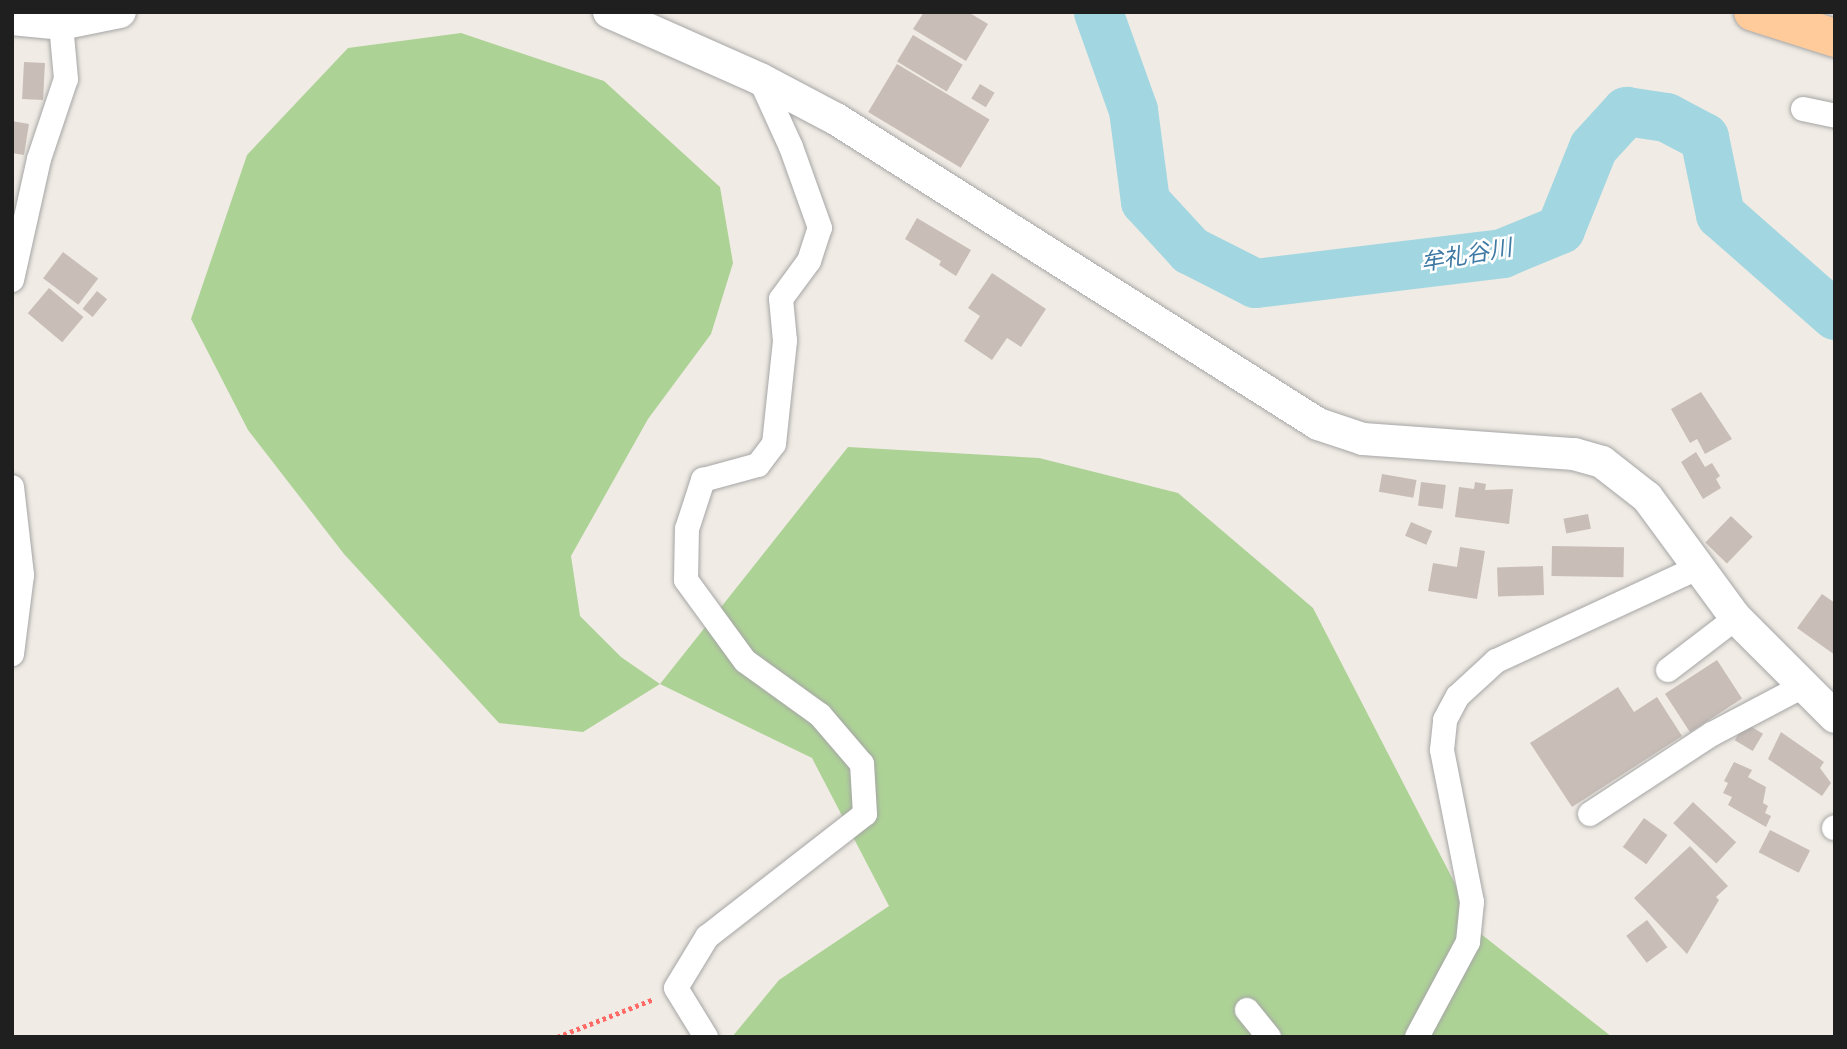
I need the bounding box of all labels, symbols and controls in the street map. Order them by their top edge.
water label: 牟礼谷川 [1418,232,1514,276]

